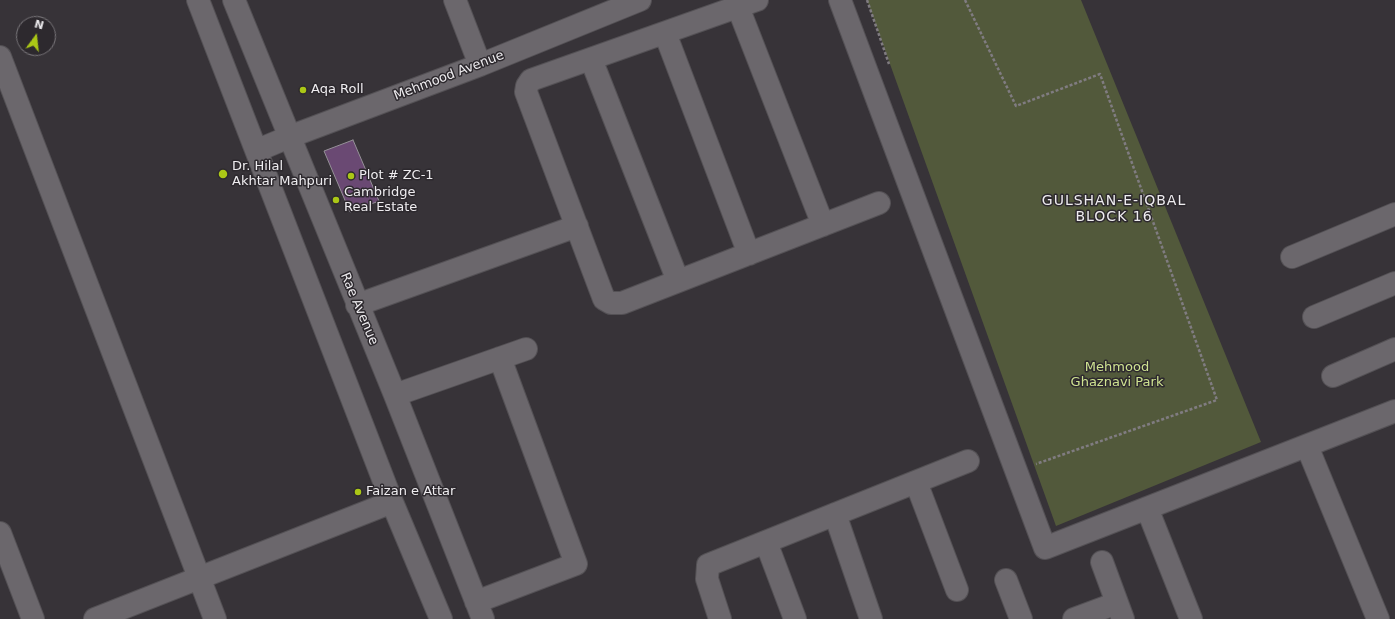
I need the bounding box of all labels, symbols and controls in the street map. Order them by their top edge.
north arrow [16,16,56,56]
text: N [33,17,45,32]
street label: Mehmood Avenue [392,48,506,104]
place label: Aqa Roll [311,82,364,98]
marker: Aqa Roll [298,85,308,95]
place label: Dr. Hilal Akhtar Mahpuri [232,159,332,190]
marker: Dr. Hilal Akhtar Mahpuri [217,168,229,180]
place label: Plot # ZC-1 [359,168,434,184]
marker: Plot # ZC-1 [346,171,356,181]
place label: Cambridge Real Estate [344,185,417,216]
district label: GULSHAN-E-IQBAL BLOCK 16 [1042,193,1186,226]
marker: Cambridge Real Estate [331,195,341,205]
street label: Rae Avenue [337,270,381,348]
park label: Mehmood Ghaznavi Park [1071,360,1163,391]
place label: Faizan e Attar [366,484,455,500]
marker: Faizan e Attar [353,487,363,497]

